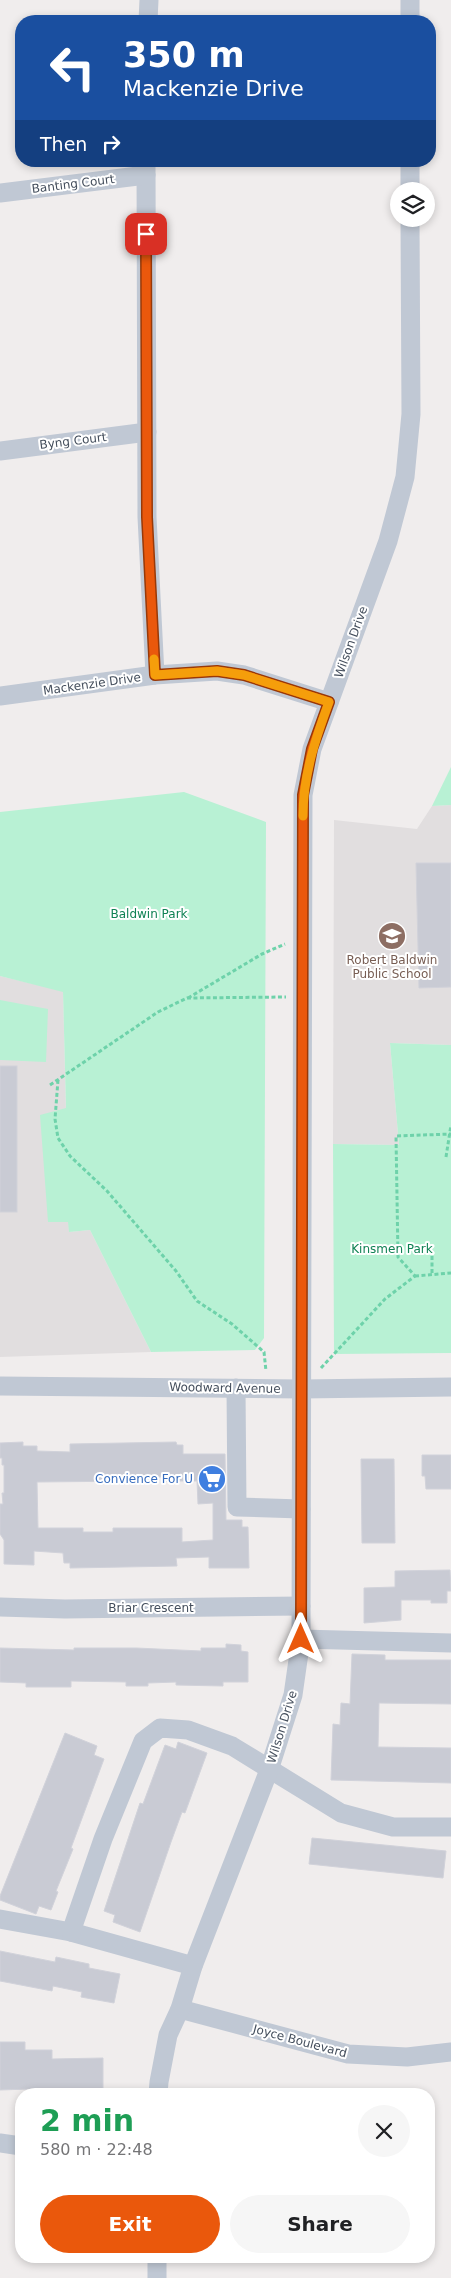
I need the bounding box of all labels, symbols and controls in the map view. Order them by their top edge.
icon: left [40,35,105,100]
text: 350 m [123,35,245,75]
text: Mackenzie Drive [123,76,304,101]
icon: right [97,130,125,158]
text: Then [40,133,87,155]
street label: Banting Court [31,172,115,196]
map controls [390,182,435,227]
button: layers [390,182,435,227]
pin [125,213,167,255]
icon: arrive [132,220,160,248]
street label: Byng Court [39,430,108,452]
street label: Wilson Drive [332,604,370,680]
street label: Mackenzie Drive [42,670,142,698]
park label: Baldwin Park [110,907,188,921]
school or university icon: Robert Baldwin Public School [377,921,407,951]
place label: Robert Baldwin Public School [347,953,437,981]
park label: Kinsmen Park [351,1242,433,1256]
street label: Woodward Avenue [169,1380,281,1396]
supermarket icon: Convience For U [197,1464,227,1494]
place label: Convience For U [95,1472,193,1486]
street label: Briar Crescent [108,1601,194,1615]
position arrow [274,1612,326,1664]
street label: Wilson Drive [264,1689,300,1765]
street label: Joyce Boulevard [251,2021,348,2060]
text: 2 min [40,2103,134,2138]
button: close [358,2105,410,2157]
text: 580 m · 22:48 [40,2140,153,2159]
button: Exit [40,2195,220,2253]
button: Share [230,2195,410,2253]

